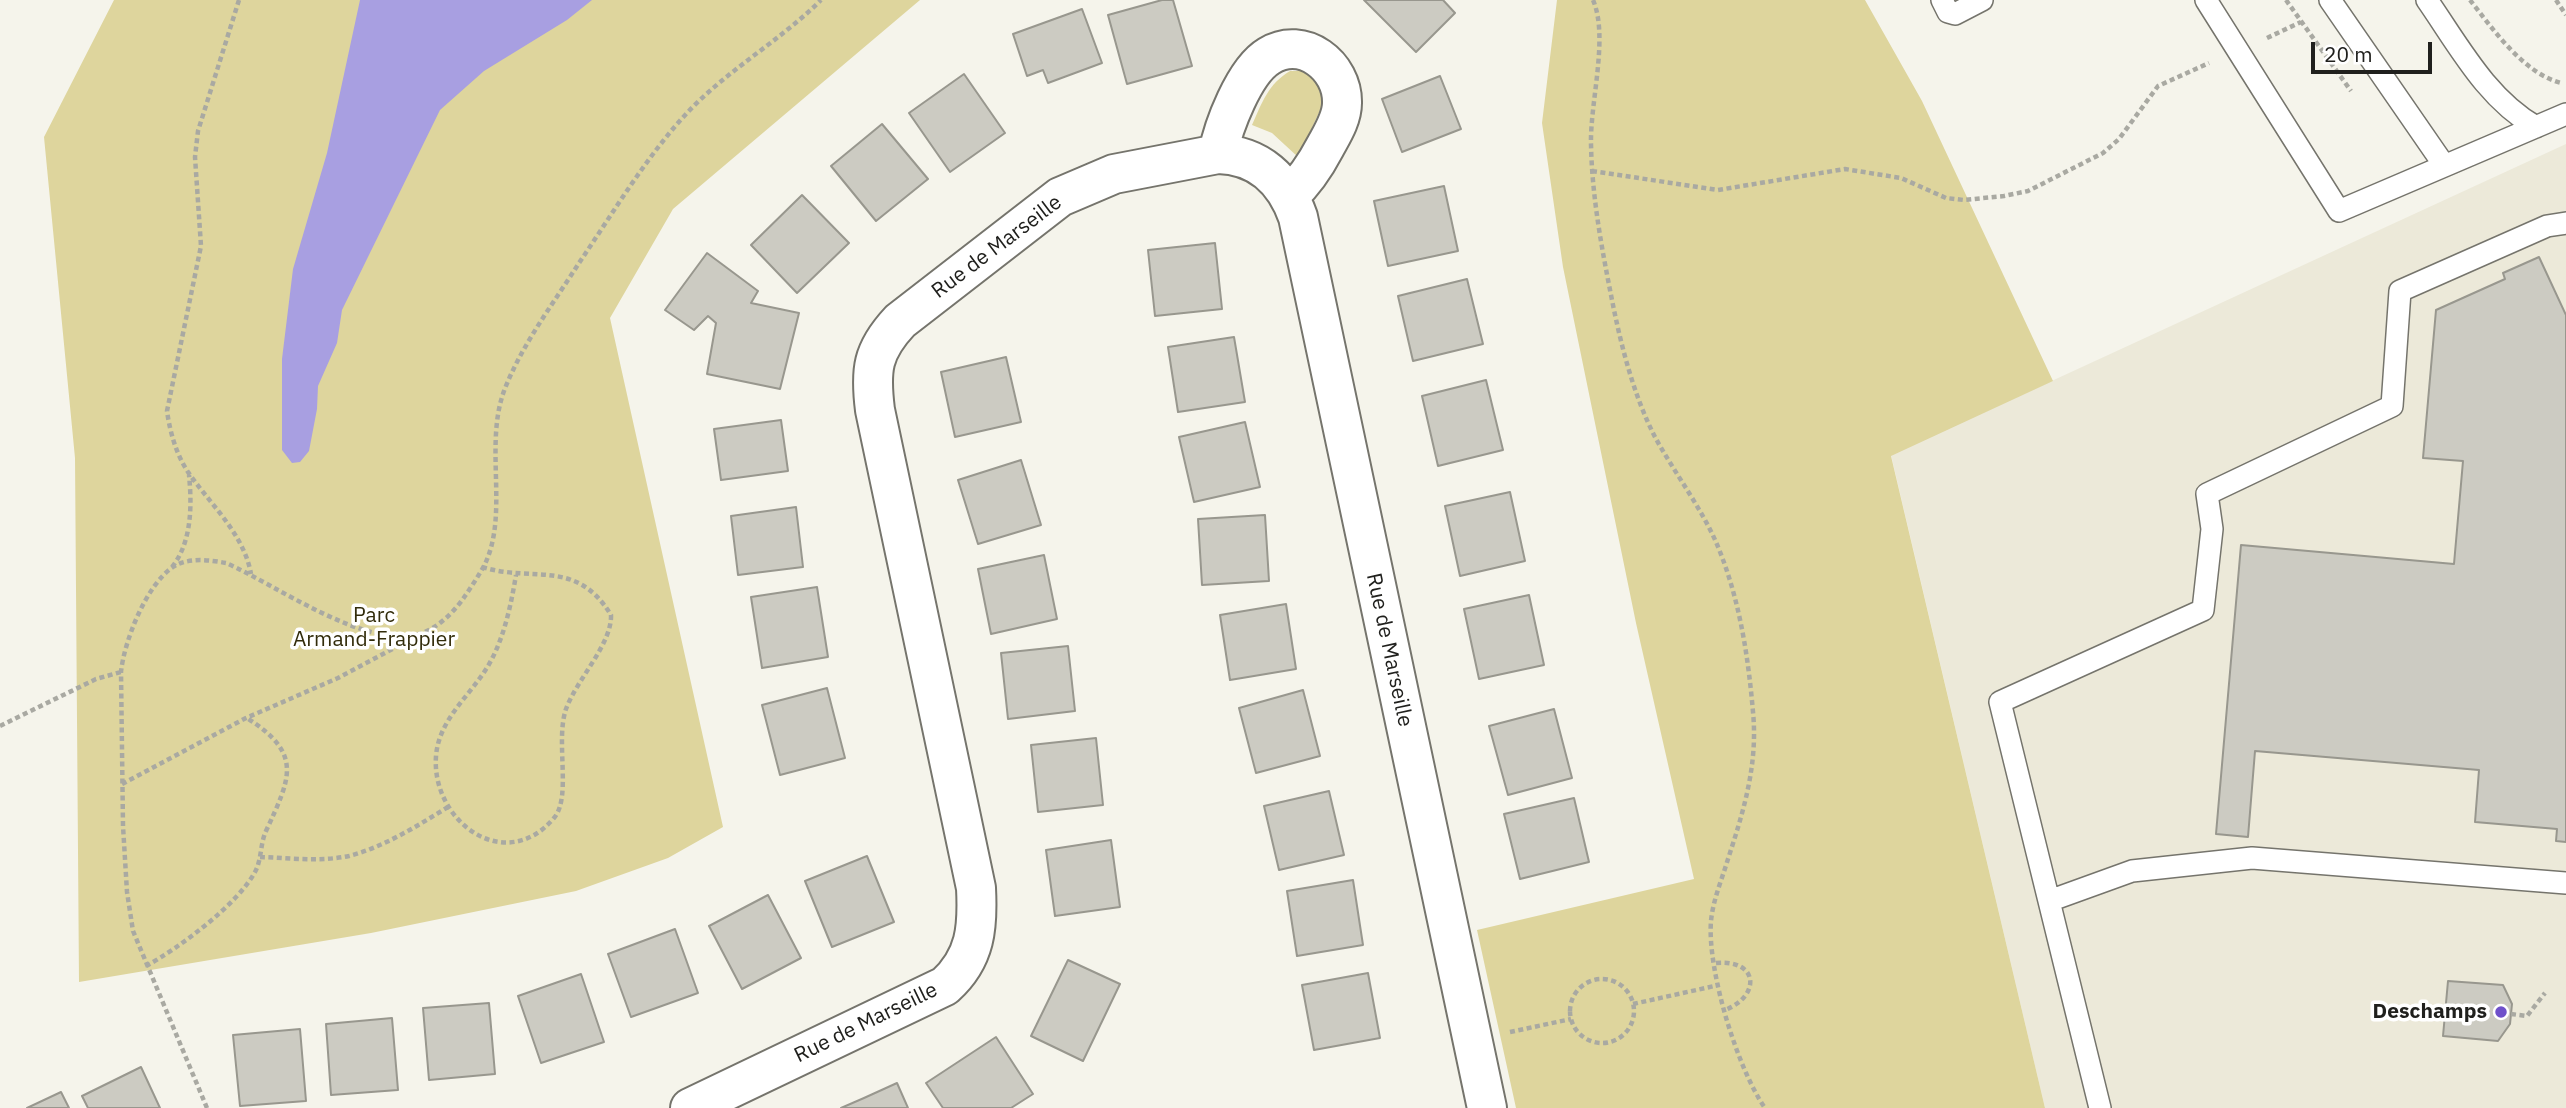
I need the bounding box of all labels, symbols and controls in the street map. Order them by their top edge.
scale bar [2314,28,2435,72]
text: 20 m [2324,40,2373,68]
street label: Rue de Marseille [927,190,1067,304]
street label: Rue de Marseille [1360,571,1418,729]
park label: Parc Armand-Frappier [293,603,455,653]
street label: Rue de Marseille [790,977,942,1069]
place label: Deschamps [2373,999,2487,1025]
marker: Deschamps [2493,1004,2509,1020]

